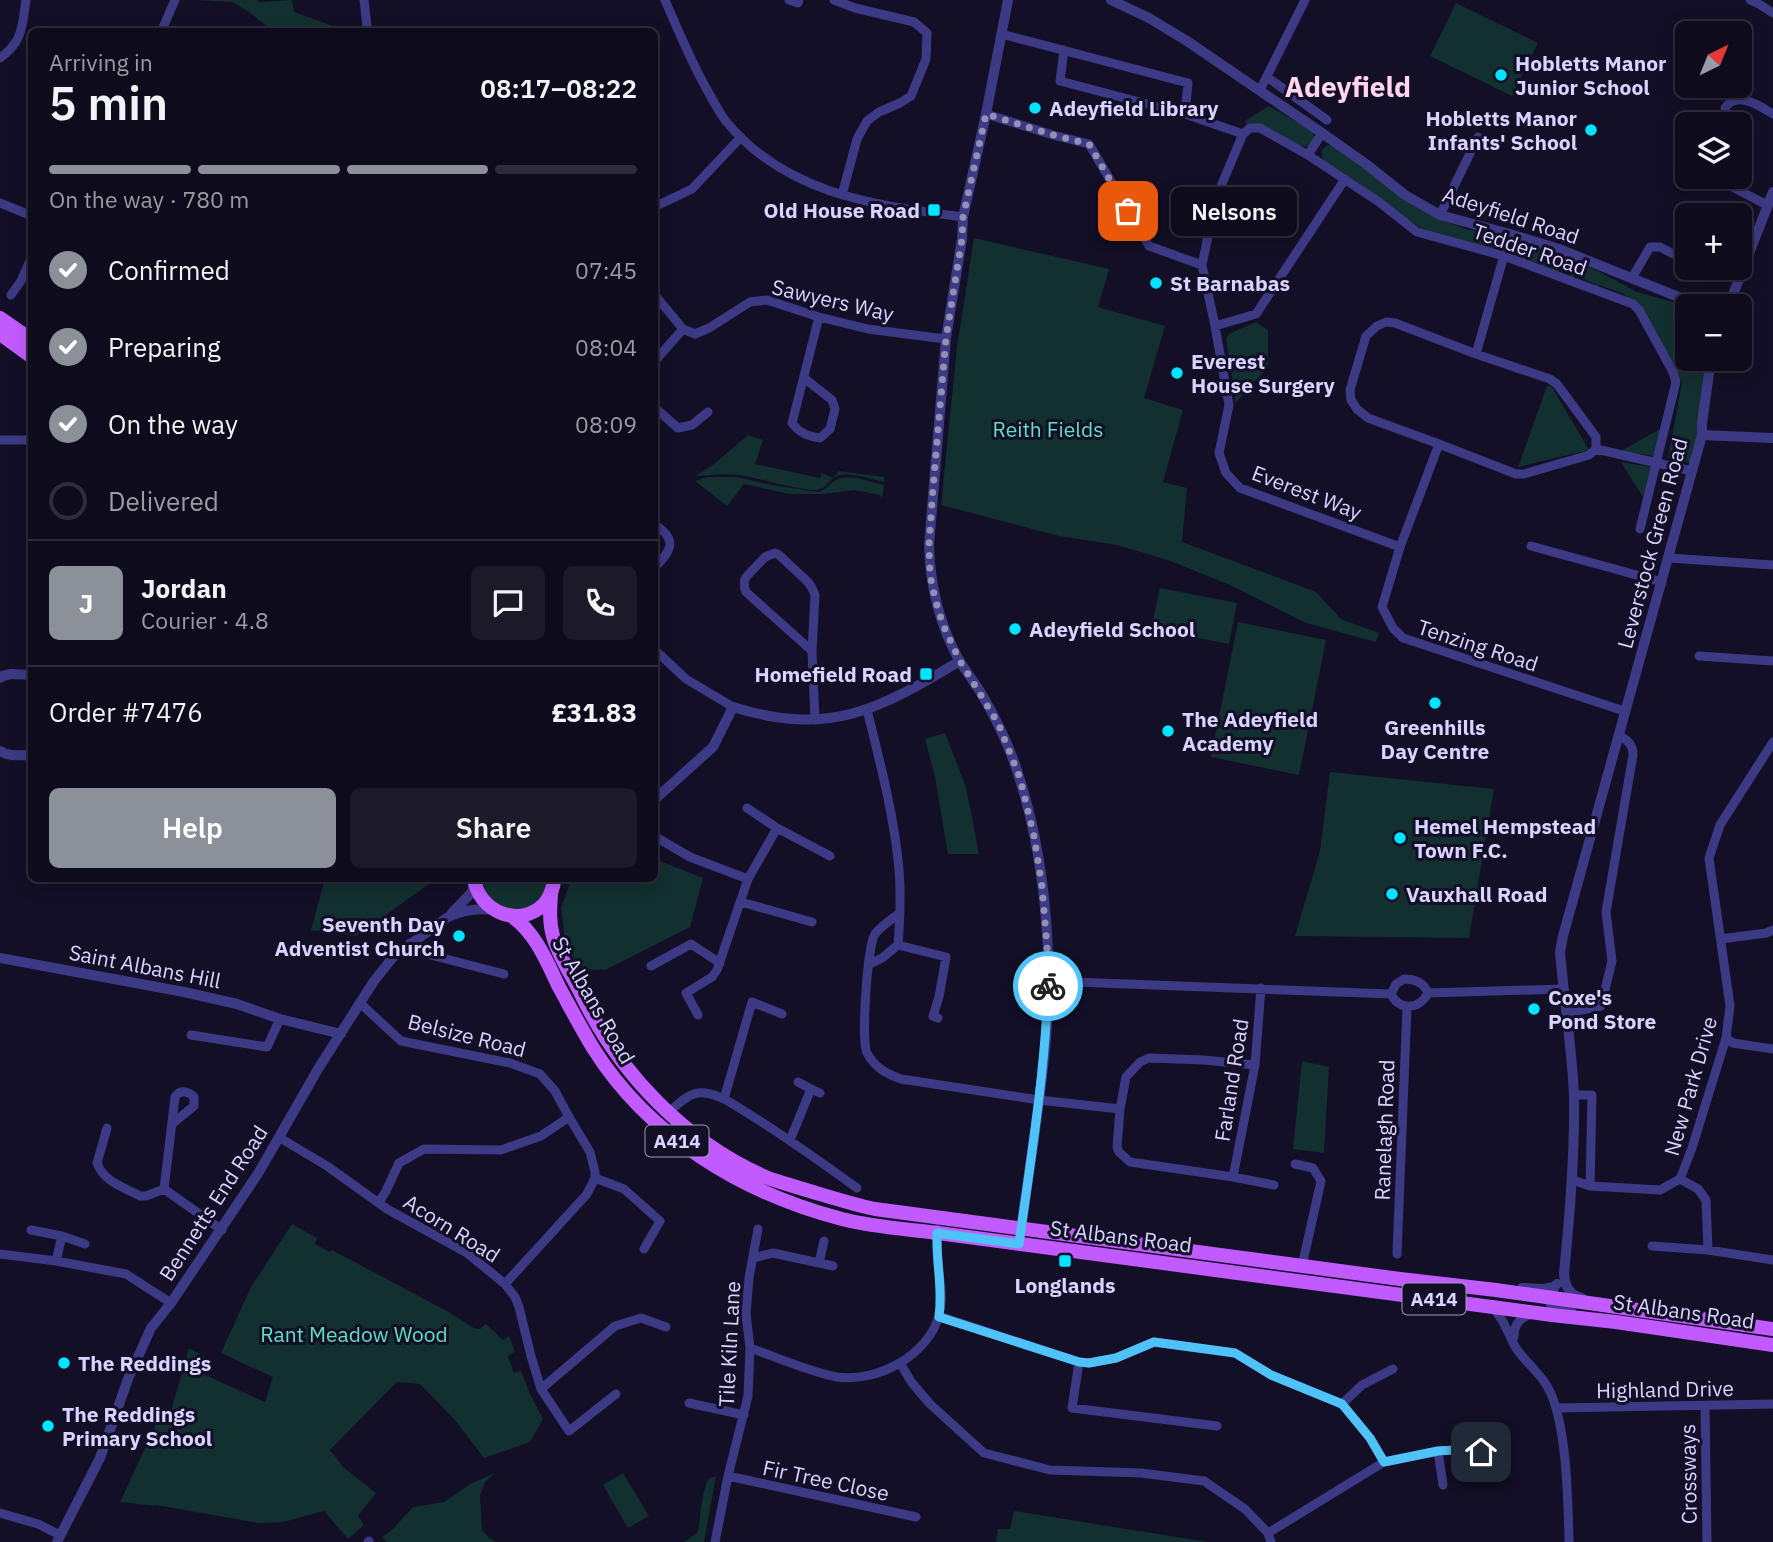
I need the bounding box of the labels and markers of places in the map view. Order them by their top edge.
place label: Hobletts Manor Junior School [1515,49,1667,101]
marker: Hobletts Manor Junior School [1493,67,1509,83]
place label: Adeyfield Library [1049,94,1219,122]
marker: Adeyfield Library [1027,100,1043,116]
place label: Hobletts Manor Infants' School [1426,104,1578,156]
marker: Hobletts Manor Infants' School [1583,122,1599,138]
pin [1098,181,1158,241]
callout: Nelsons [1170,186,1296,235]
place label: Old House Road [764,196,920,224]
marker: Old House Road [926,202,942,218]
place label: St Barnabas [1170,269,1290,297]
marker: St Barnabas [1148,275,1164,291]
place label: Everest House Surgery [1191,347,1336,399]
marker: Everest House Surgery [1169,365,1185,381]
place label: Adeyfield School [1029,615,1195,643]
marker: Adeyfield School [1007,621,1023,637]
place label: Homefield Road [755,660,912,688]
marker: Homefield Road [918,666,934,682]
marker: Greenhills Day Centre [1427,695,1443,711]
place label: The Adeyfield Academy [1182,705,1318,757]
place label: Greenhills Day Centre [1381,713,1490,765]
marker: The Adeyfield Academy [1160,723,1176,739]
place label: Hemel Hempstead Town F.C. [1414,812,1596,864]
marker: Hemel Hempstead Town F.C. [1392,830,1408,846]
place label: Vauxhall Road [1406,880,1547,908]
marker: Vauxhall Road [1384,886,1400,902]
place label: Seventh Day Adventist Church [274,910,446,962]
marker: Seventh Day Adventist Church [451,928,467,944]
place label: Coxe's Pond Store [1548,983,1657,1035]
marker: Coxe's Pond Store [1526,1001,1542,1017]
marker: Longlands [1057,1253,1073,1269]
place label: Longlands [1014,1271,1116,1299]
place label: The Reddings [78,1349,211,1377]
marker: The Reddings [56,1355,72,1371]
place label: The Reddings Primary School [62,1400,212,1452]
marker: The Reddings Primary School [40,1418,56,1434]
pin [1451,1422,1511,1482]

